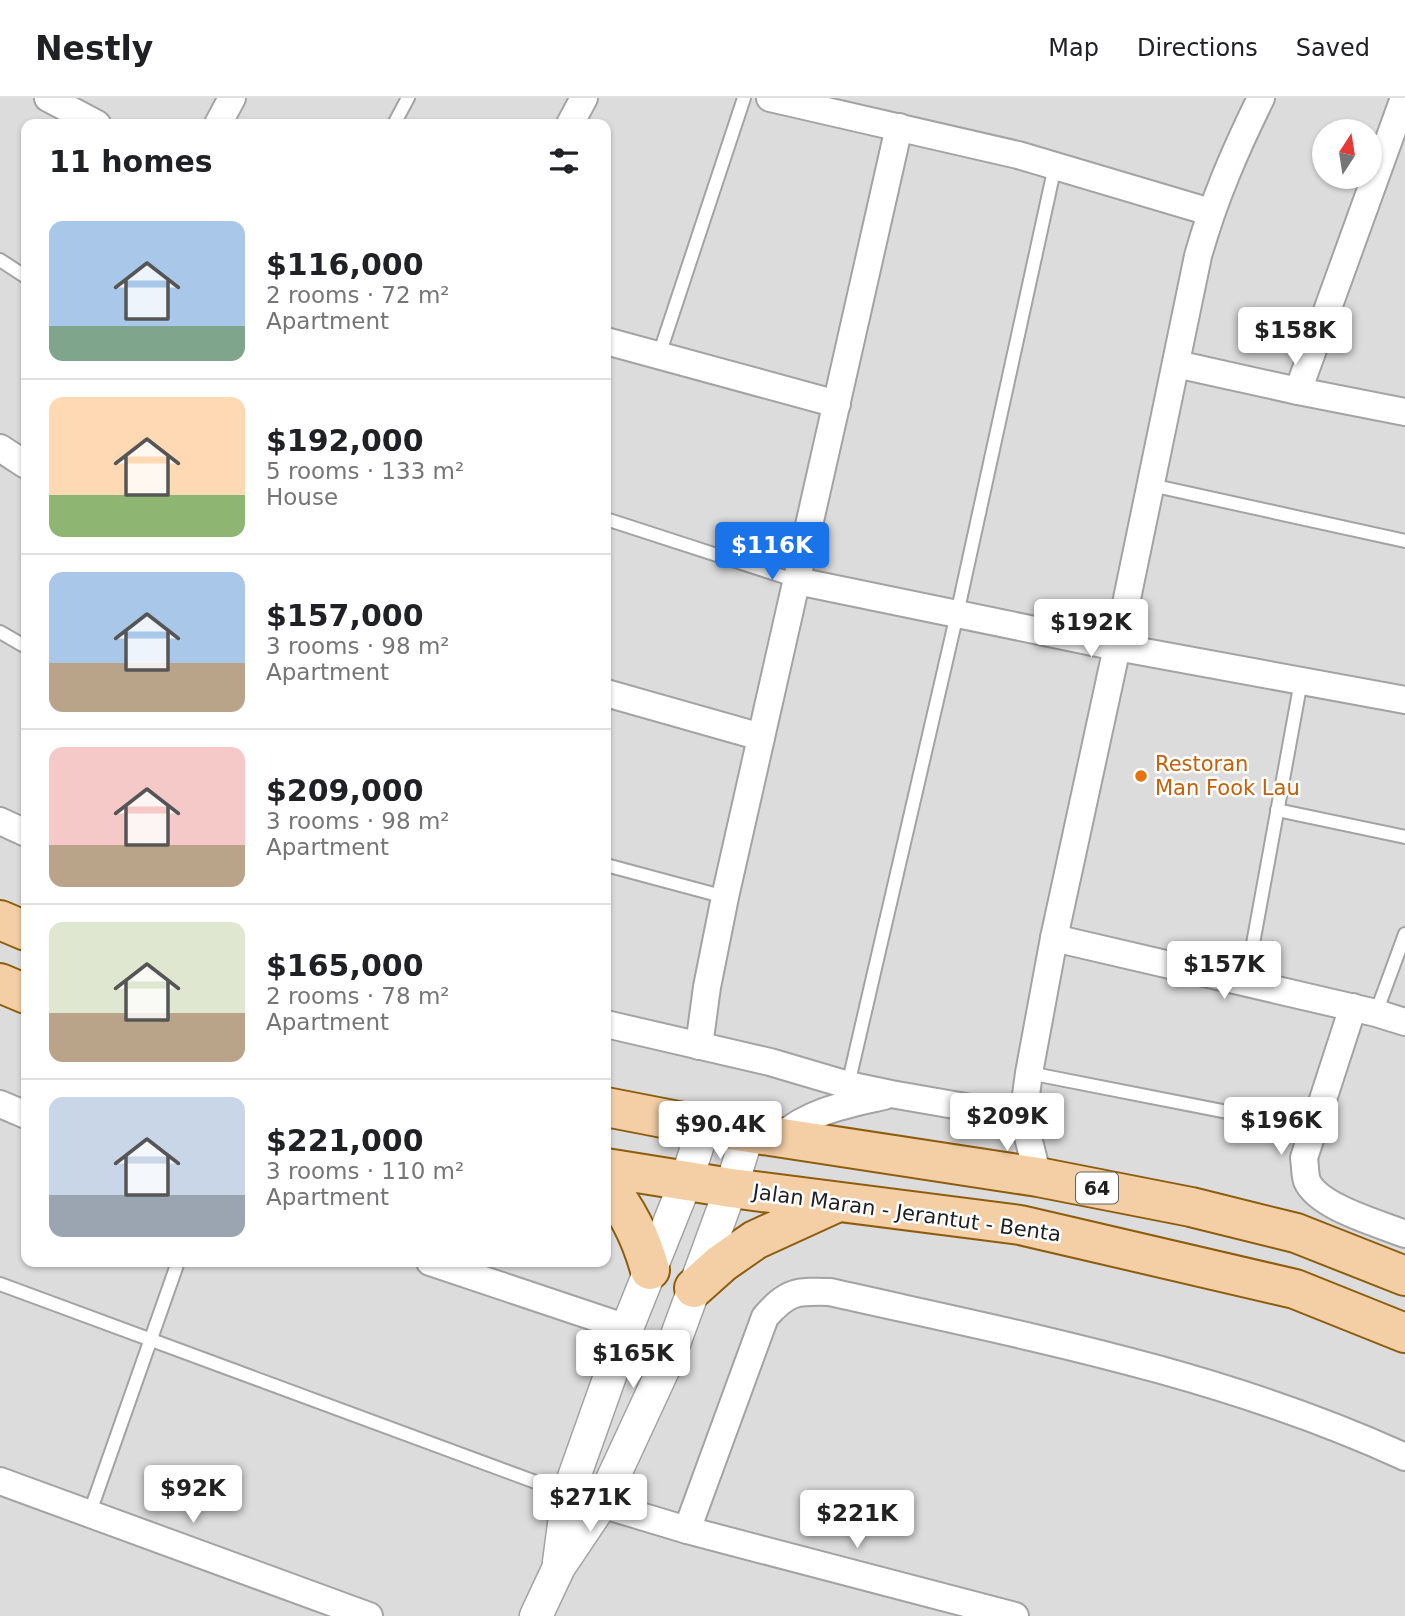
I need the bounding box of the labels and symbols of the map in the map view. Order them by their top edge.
north arrow [1312,119,1382,189]
pin: $158K [1246,308,1344,367]
pin: $116K [723,522,821,582]
pin: $192K [1042,600,1140,659]
place label: Restoran Man Fook Lau [1155,752,1300,800]
marker: Restoran Man Fook Lau [1133,768,1149,784]
pin: $157K [1175,942,1273,1001]
pin: $209K [958,1094,1056,1153]
pin: $196K [1232,1098,1330,1157]
pin: $90.4K [663,1102,777,1161]
road number: 64 [1076,1172,1118,1204]
street label: Jalan Maran - Jerantut - Benta [749,1179,1063,1247]
pin: $165K [584,1330,682,1390]
pin: $92K [152,1466,234,1525]
pin: $271K [541,1474,639,1534]
pin: $221K [808,1490,906,1550]

